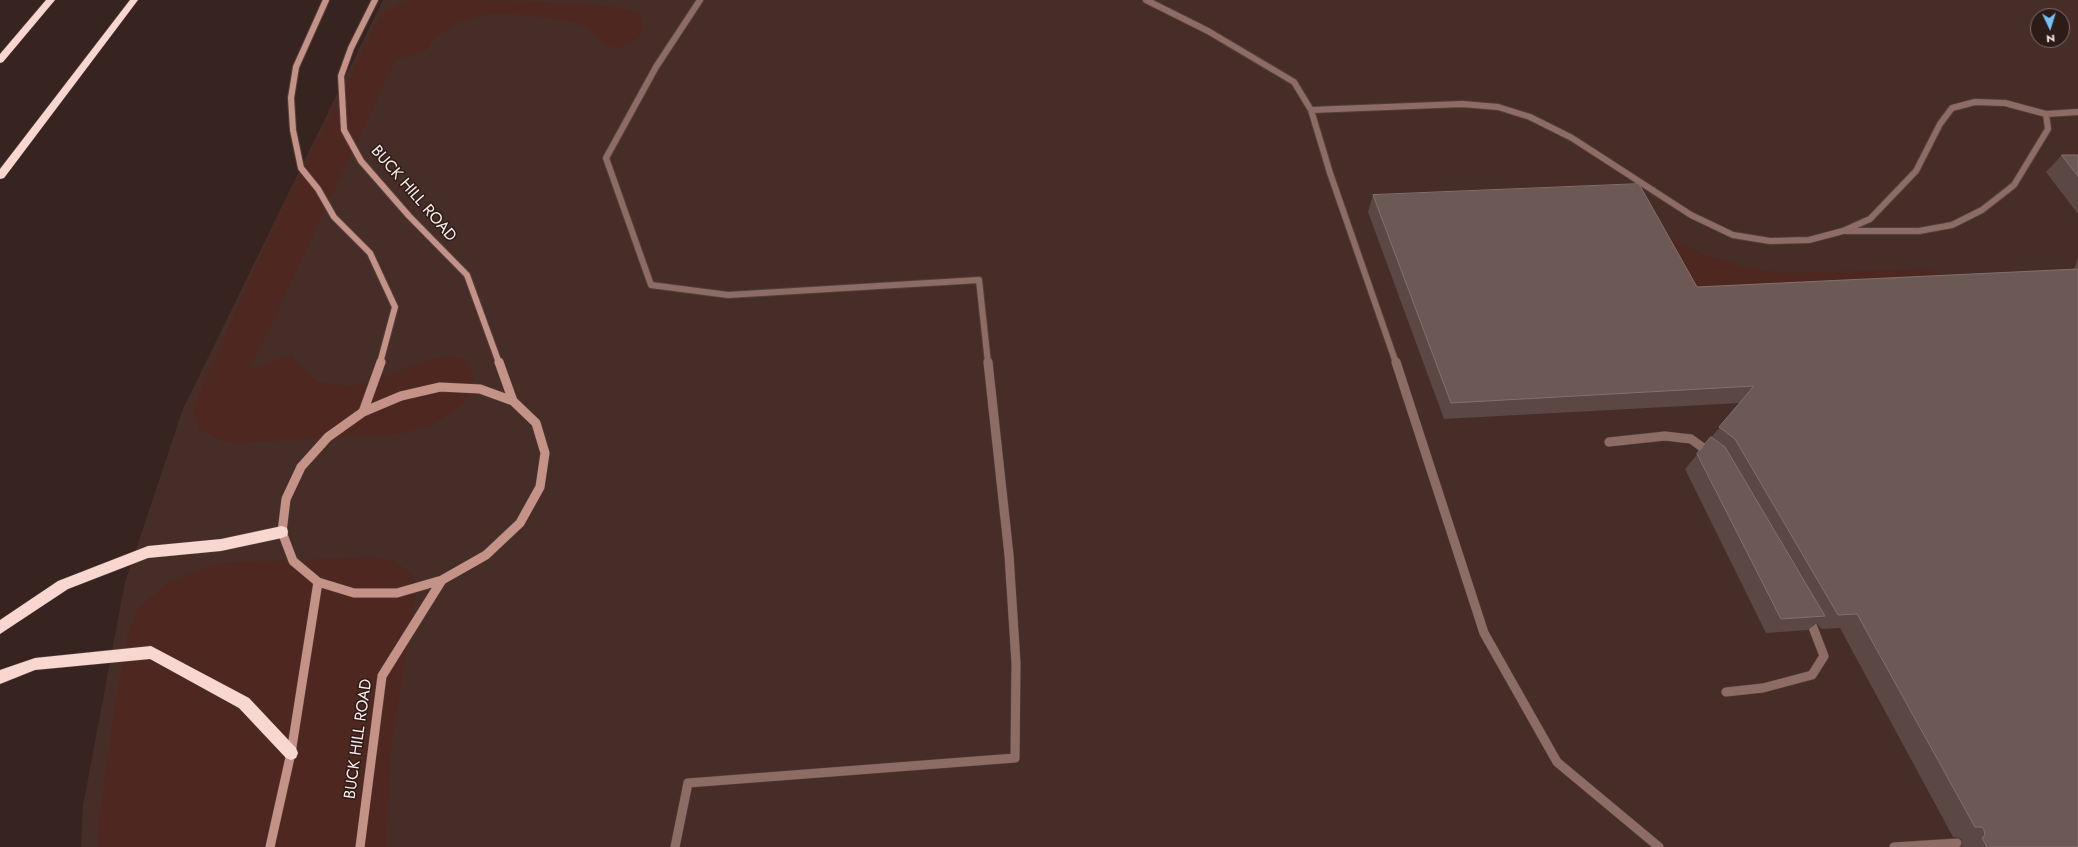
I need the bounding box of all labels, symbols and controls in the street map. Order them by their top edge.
north arrow [2030,8,2070,48]
text: N [2046,31,2056,47]
street label: BUCK HILL ROAD [366,142,460,246]
street label: BUCK HILL ROAD [341,678,377,800]

